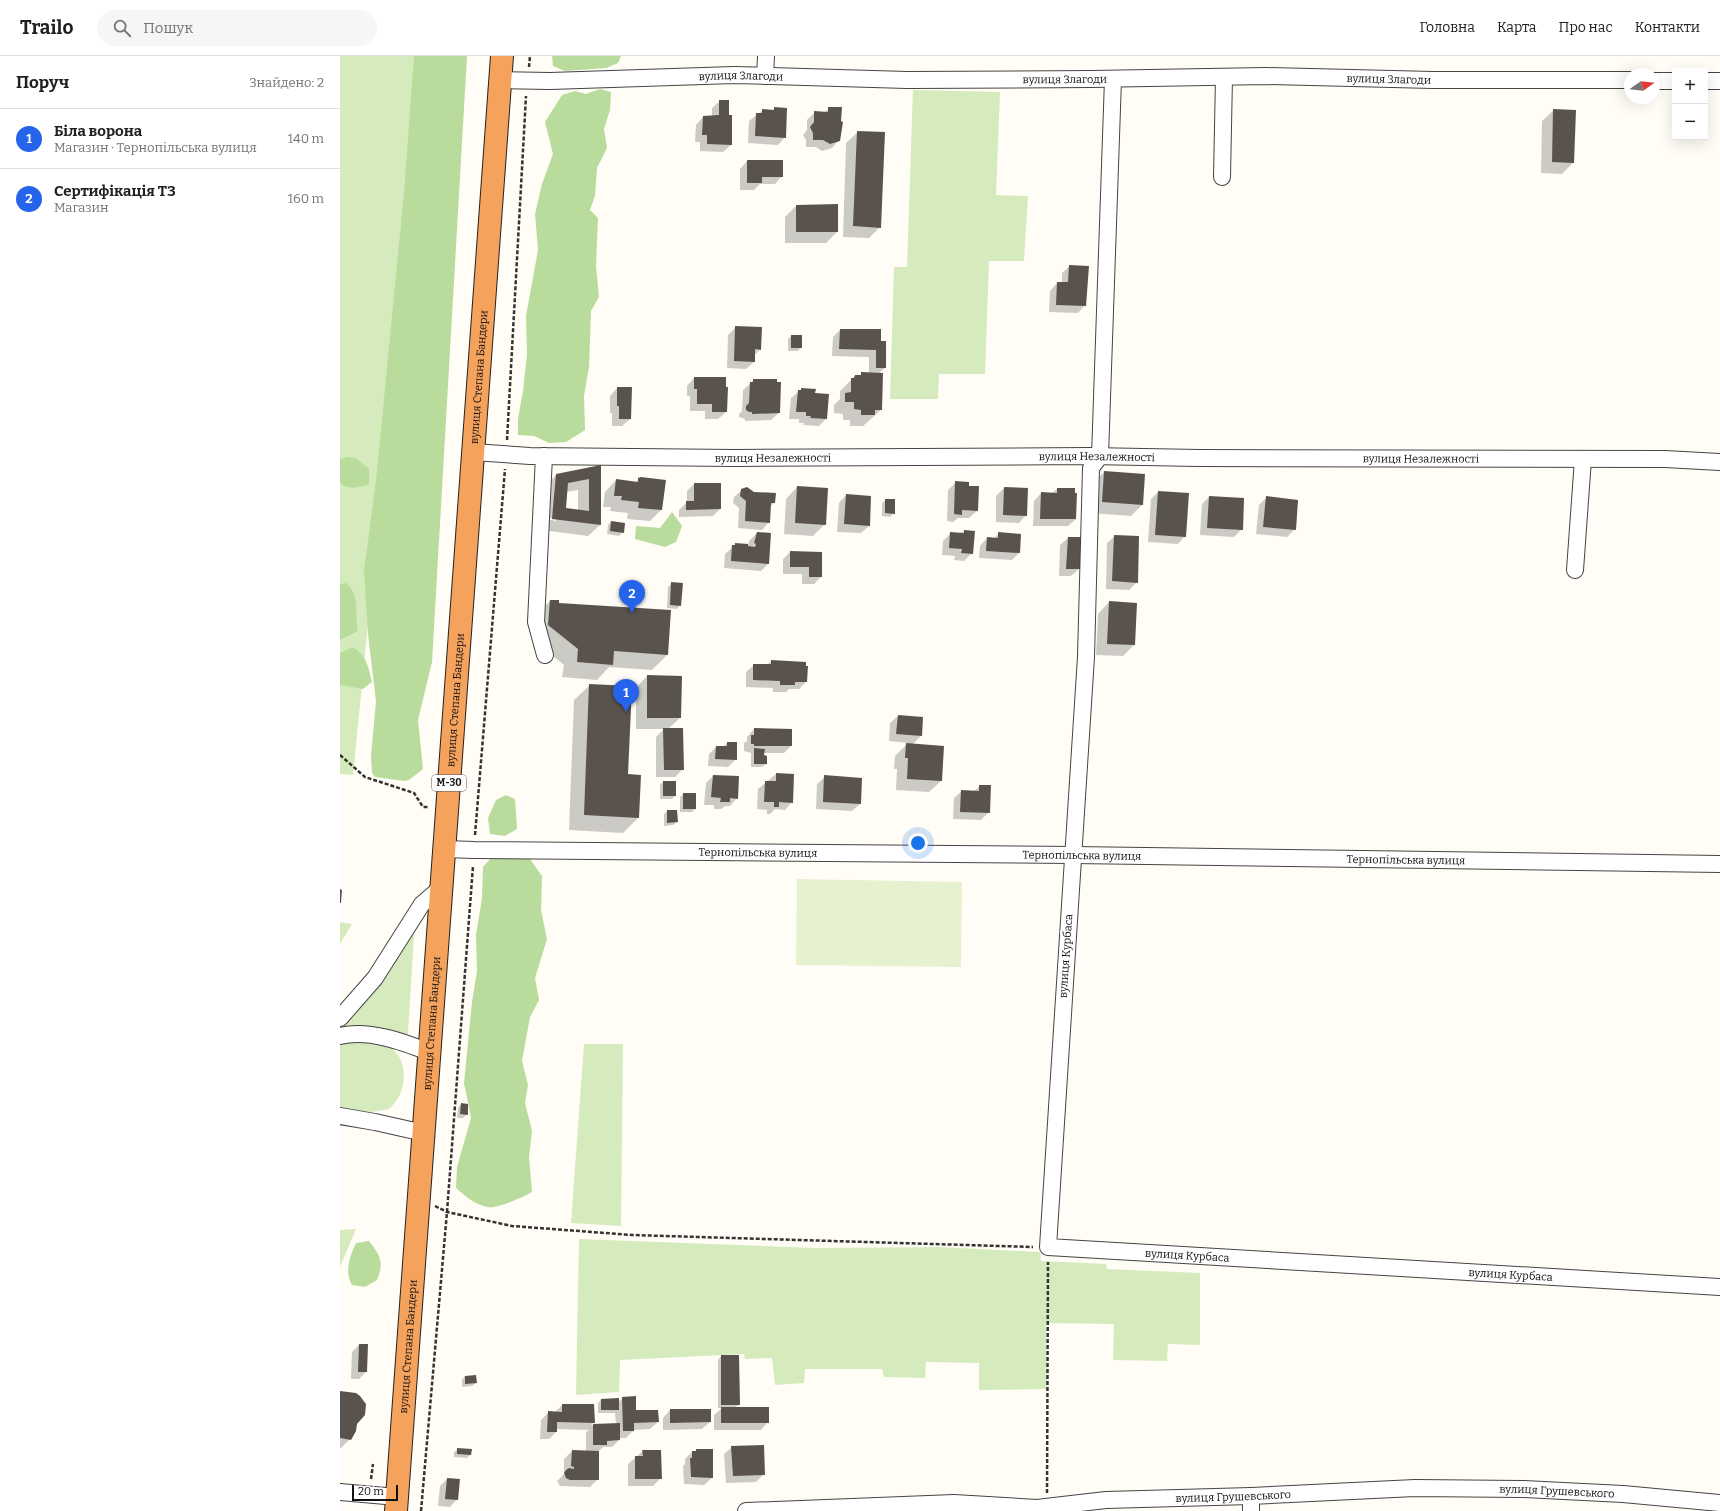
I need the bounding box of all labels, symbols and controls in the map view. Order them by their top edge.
search box [97,10,377,46]
text: Trailo [20,16,73,39]
icon: search [111,17,133,39]
text: Пошук [143,19,193,37]
text: Головна [1419,19,1475,36]
text: Карта [1497,19,1537,36]
text: Про нас [1559,19,1613,36]
text: Контакти [1635,19,1700,36]
street label: вулиця Злагоди [698,68,783,83]
north arrow [1624,68,1660,104]
map controls [1672,68,1708,140]
button: + [1672,68,1708,104]
street label: вулиця Злагоди [1346,71,1431,86]
text: Поруч [16,72,69,93]
street label: вулиця Злагоди [1023,72,1107,86]
text: Знайдено: 2 [249,75,324,90]
button: − [1672,104,1708,140]
text: Біла ворона [54,122,142,140]
text: 1 [26,131,32,146]
text: 140 m [288,131,324,146]
text: Магазин · Тернопільська вулиця [54,140,257,155]
text: Сертифікація ТЗ [54,182,176,200]
text: 2 [25,191,33,206]
text: 160 m [288,191,324,206]
text: Магазин [54,200,109,215]
street label: вулиця Степана Бандери [467,310,490,444]
street label: вулиця Незалежності [1039,449,1156,464]
street label: вулиця Незалежності [715,451,832,465]
street label: вулиця Незалежності [1363,452,1480,465]
pin: 2 [619,580,645,613]
street label: вулиця Степана Бандери [444,633,466,768]
pin: 1 [613,679,639,712]
road number: М-30 [432,775,466,791]
your location [908,833,928,853]
street label: Тернопільська вулиця [699,845,817,859]
street label: Тернопільська вулиця [1023,848,1141,862]
street label: Тернопільська вулиця [1347,852,1465,867]
street label: вулиця Курбаса [1057,913,1075,999]
street label: вулиця Степана Бандери [420,956,443,1091]
street label: вулиця Курбаса [1145,1246,1230,1264]
street label: вулиця Курбаса [1468,1266,1553,1284]
street label: вулиця Степана Бандери [397,1279,419,1414]
street label: вулиця Грушевського [1499,1482,1615,1500]
scale bar [352,1483,398,1502]
text: 20 m [358,1485,384,1498]
street label: вулиця Грушевського [1175,1488,1291,1505]

